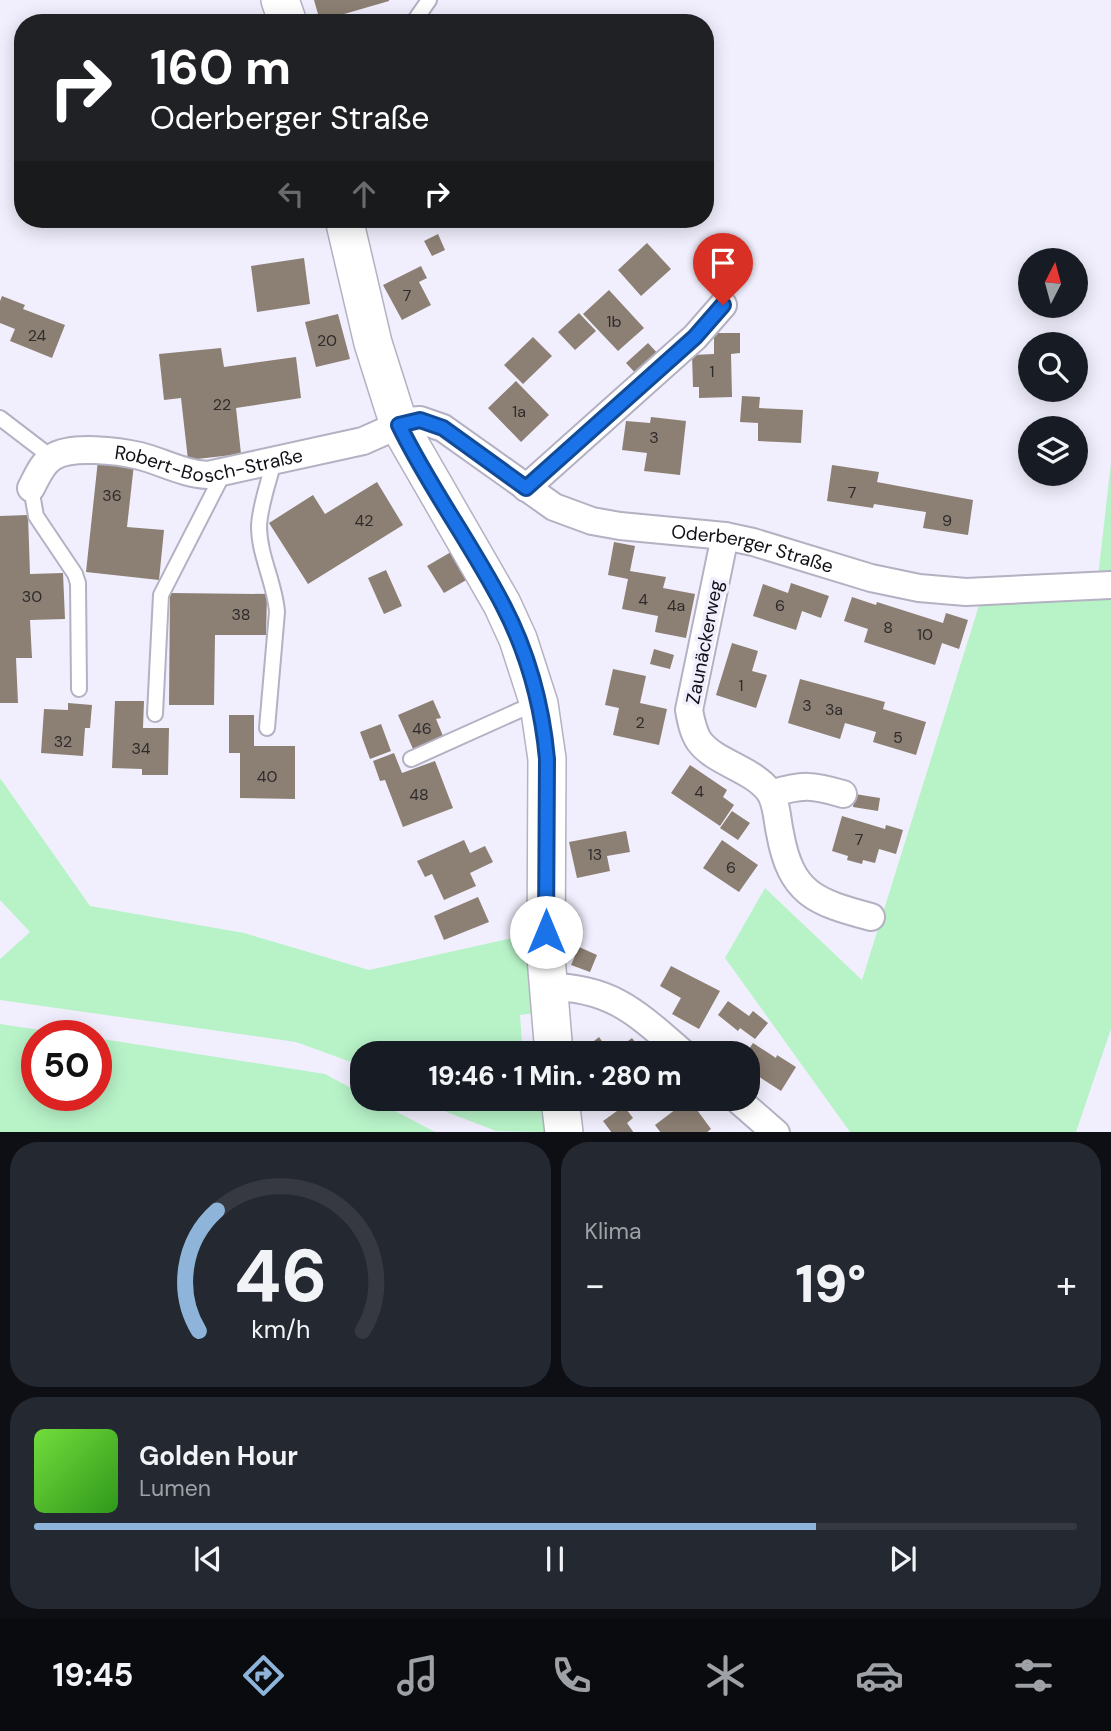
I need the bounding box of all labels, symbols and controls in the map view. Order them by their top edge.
text: 160 m [150,35,291,99]
icon: right [35,42,126,133]
text: Oderberger Straße [150,97,430,139]
icon: left [272,175,310,213]
icon: ahead [345,175,383,213]
icon: right [418,175,456,213]
pin [693,233,753,305]
icon: arrive [704,244,742,282]
north arrow [1018,248,1088,318]
map controls [1018,248,1088,486]
house number: 7 [403,285,411,306]
house number: 1b [606,311,622,332]
house number: 24 [28,325,47,346]
house number: 20 [317,330,337,351]
button: search [1018,332,1088,402]
house number: 1 [710,361,715,382]
house number: 22 [213,394,231,415]
house number: 1a [512,401,526,422]
button: layers [1018,416,1088,486]
house number: 3 [649,427,659,448]
street label: Robert-Bosch-Straße [113,440,305,489]
house number: 7 [848,482,856,503]
house number: 36 [102,485,122,506]
house number: 42 [355,510,373,531]
house number: 9 [942,510,952,531]
street label: Oderberger Straße [670,519,836,579]
street label: Zaunäckerweg [680,578,729,706]
house number: 30 [22,586,42,607]
house number: 4 [638,589,648,610]
house number: 4a [667,595,685,616]
house number: 6 [775,595,785,616]
house number: 38 [231,604,251,625]
house number: 8 [883,617,893,638]
house number: 10 [917,624,933,645]
house number: 1 [739,675,744,696]
house number: 3 [802,695,812,716]
house number: 3a [825,699,843,720]
house number: 2 [635,712,645,733]
house number: 46 [412,718,432,739]
house number: 5 [893,727,903,748]
house number: 32 [54,731,72,752]
house number: 34 [131,738,151,759]
house number: 40 [257,766,277,787]
house number: 4 [694,781,704,802]
house number: 48 [409,784,429,805]
house number: 7 [855,829,863,850]
house number: 13 [588,844,602,865]
house number: 6 [726,857,736,878]
position arrow [509,895,583,969]
speed limit sign: 50 [21,1020,112,1111]
text: 19:46 · 1 Min. · 280 m [428,1059,682,1093]
text: Klima [585,1216,642,1246]
text: 46 [234,1229,327,1324]
text: 19° [795,1250,866,1318]
text: − [585,1260,605,1310]
text: + [1056,1260,1077,1310]
text: km/h [251,1312,310,1345]
text: Golden Hour [139,1439,298,1473]
text: Lumen [139,1473,211,1503]
icon: previous [189,1540,227,1578]
icon: pause [536,1540,574,1578]
icon: next [884,1540,922,1578]
icon: directions [239,1651,288,1700]
icon: music [393,1651,442,1700]
icon: phone [547,1651,596,1700]
icon: climate [701,1651,750,1700]
icon: car [855,1651,904,1700]
icon: filters [1009,1651,1058,1700]
text: 19:45 [53,1654,133,1696]

